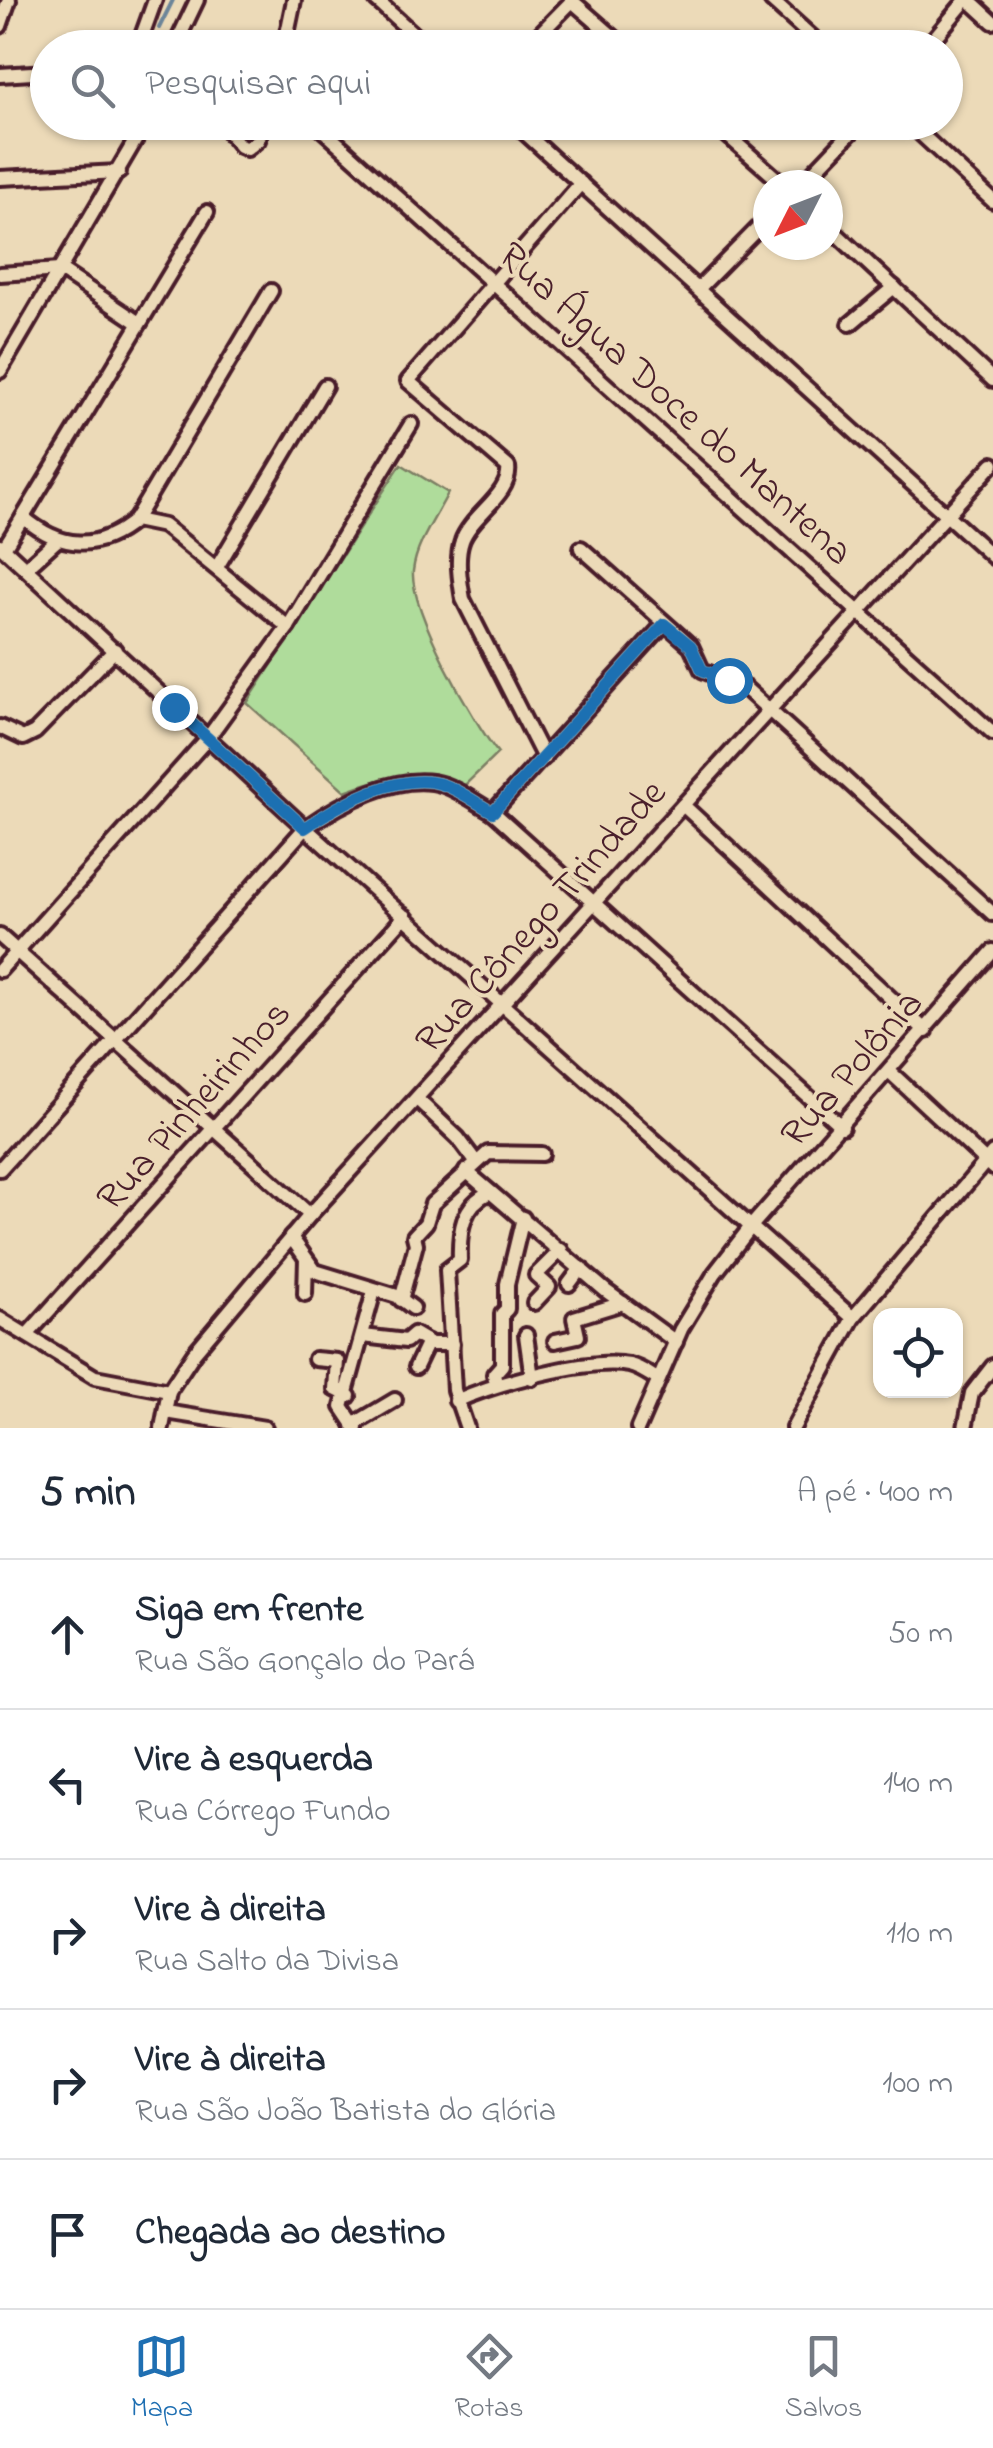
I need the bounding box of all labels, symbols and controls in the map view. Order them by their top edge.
search box [30,30,963,140]
text: Pesquisar aqui [145,57,371,113]
icon: search [65,58,120,113]
north arrow [753,170,843,260]
street label: Rua Água Doce do Mantena [483,229,865,581]
route start [707,658,753,704]
route end [152,685,198,731]
street label: Rua Cônego Trindade [403,767,682,1069]
street label: Rua Polônia [768,978,939,1162]
street label: Rua Pinheirinhos [84,988,307,1226]
map controls [873,1308,963,1398]
button: locate [873,1308,963,1398]
text: 5 min [40,1463,135,1524]
text: A pé · 400 m [797,1470,953,1517]
text: Siga em frente [135,1583,363,1639]
icon: ahead [40,1607,95,1662]
text: 50 m [888,1611,953,1658]
text: Rua São Gonçalo do Pará [135,1639,474,1686]
text: Vire à esquerda [135,1733,373,1789]
icon: left [40,1757,95,1812]
text: 140 m [883,1761,953,1808]
text: Rua Córrego Fundo [135,1789,391,1836]
text: Vire à direita [135,1883,326,1939]
icon: right [40,1907,95,1962]
text: 110 m [886,1911,953,1958]
text: Rua Salto da Divisa [135,1939,399,1986]
text: Vire à direita [135,2033,326,2089]
icon: right [40,2057,95,2112]
text: 100 m [882,2061,953,2108]
text: Rua São João Batista do Glória [135,2089,556,2136]
text: Chegada ao destino [135,2206,446,2262]
icon: arrive [40,2207,95,2262]
tab: Mapa [131,2329,193,2430]
tab: Rotas [455,2329,523,2430]
tab: Salvos [785,2329,862,2430]

